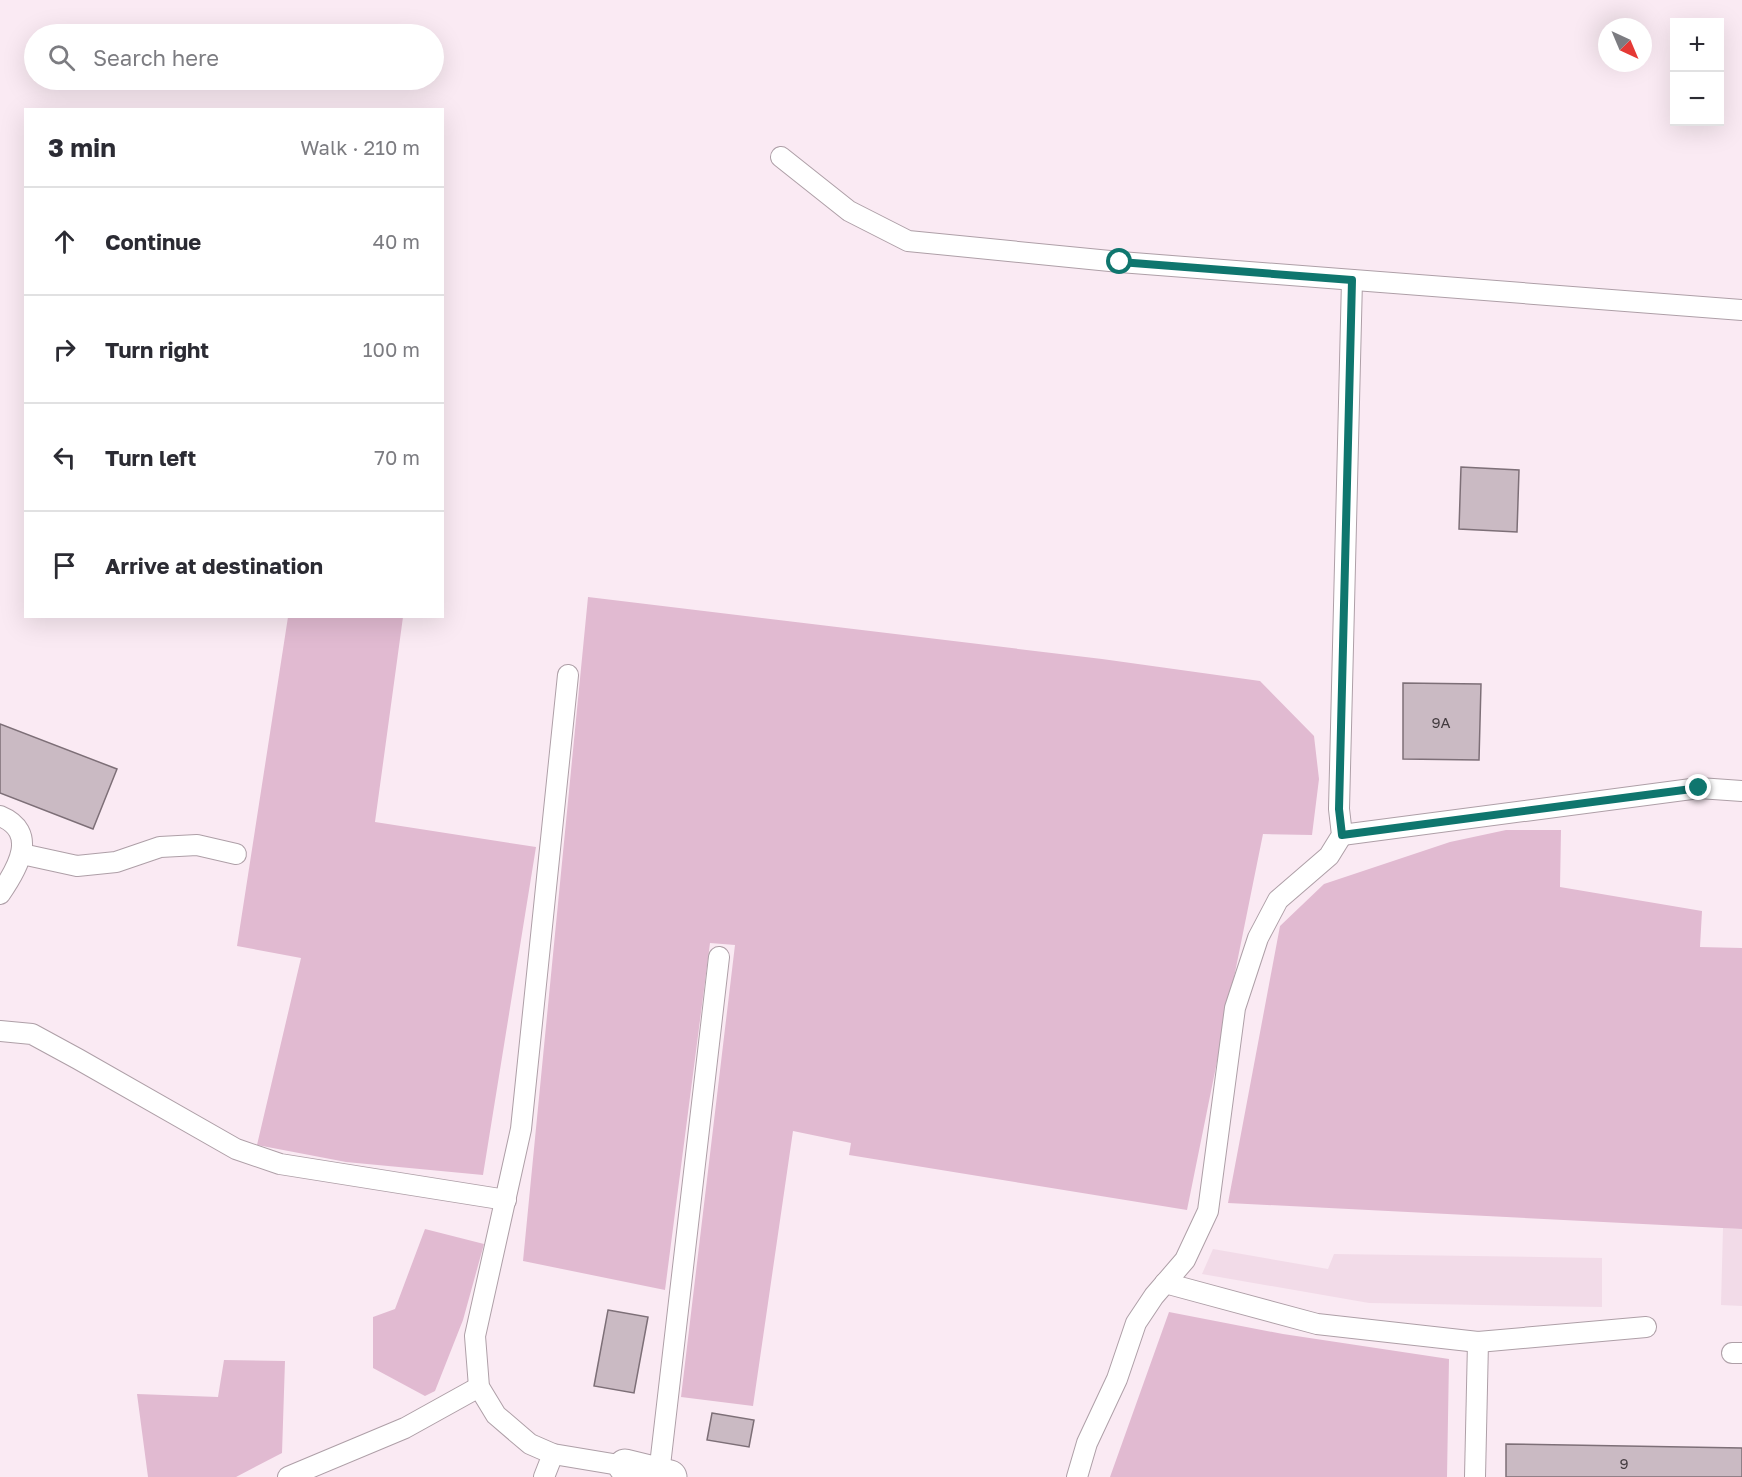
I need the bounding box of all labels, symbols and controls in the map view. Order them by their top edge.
north arrow [1598,18,1652,72]
map controls [1670,18,1724,126]
button: + [1670,18,1724,72]
search box [24,24,444,90]
icon: search [45,41,78,74]
text: Search here [93,44,219,71]
button: − [1670,72,1724,126]
text: 3 min [48,132,116,163]
text: Walk · 210 m [300,135,420,159]
icon: ahead [48,225,81,258]
text: Continue [105,228,201,255]
text: 40 m [373,229,420,253]
route start [1106,248,1132,274]
icon: right [48,333,81,366]
text: Turn right [105,336,209,363]
text: 100 m [363,337,420,361]
icon: left [48,441,81,474]
text: Turn left [105,444,196,471]
text: 70 m [374,445,420,469]
icon: arrive [48,549,81,582]
text: Arrive at destination [105,552,323,579]
house number: 9А [1431,713,1451,731]
route end [1685,774,1711,800]
house number: 9 [1619,1454,1629,1472]

